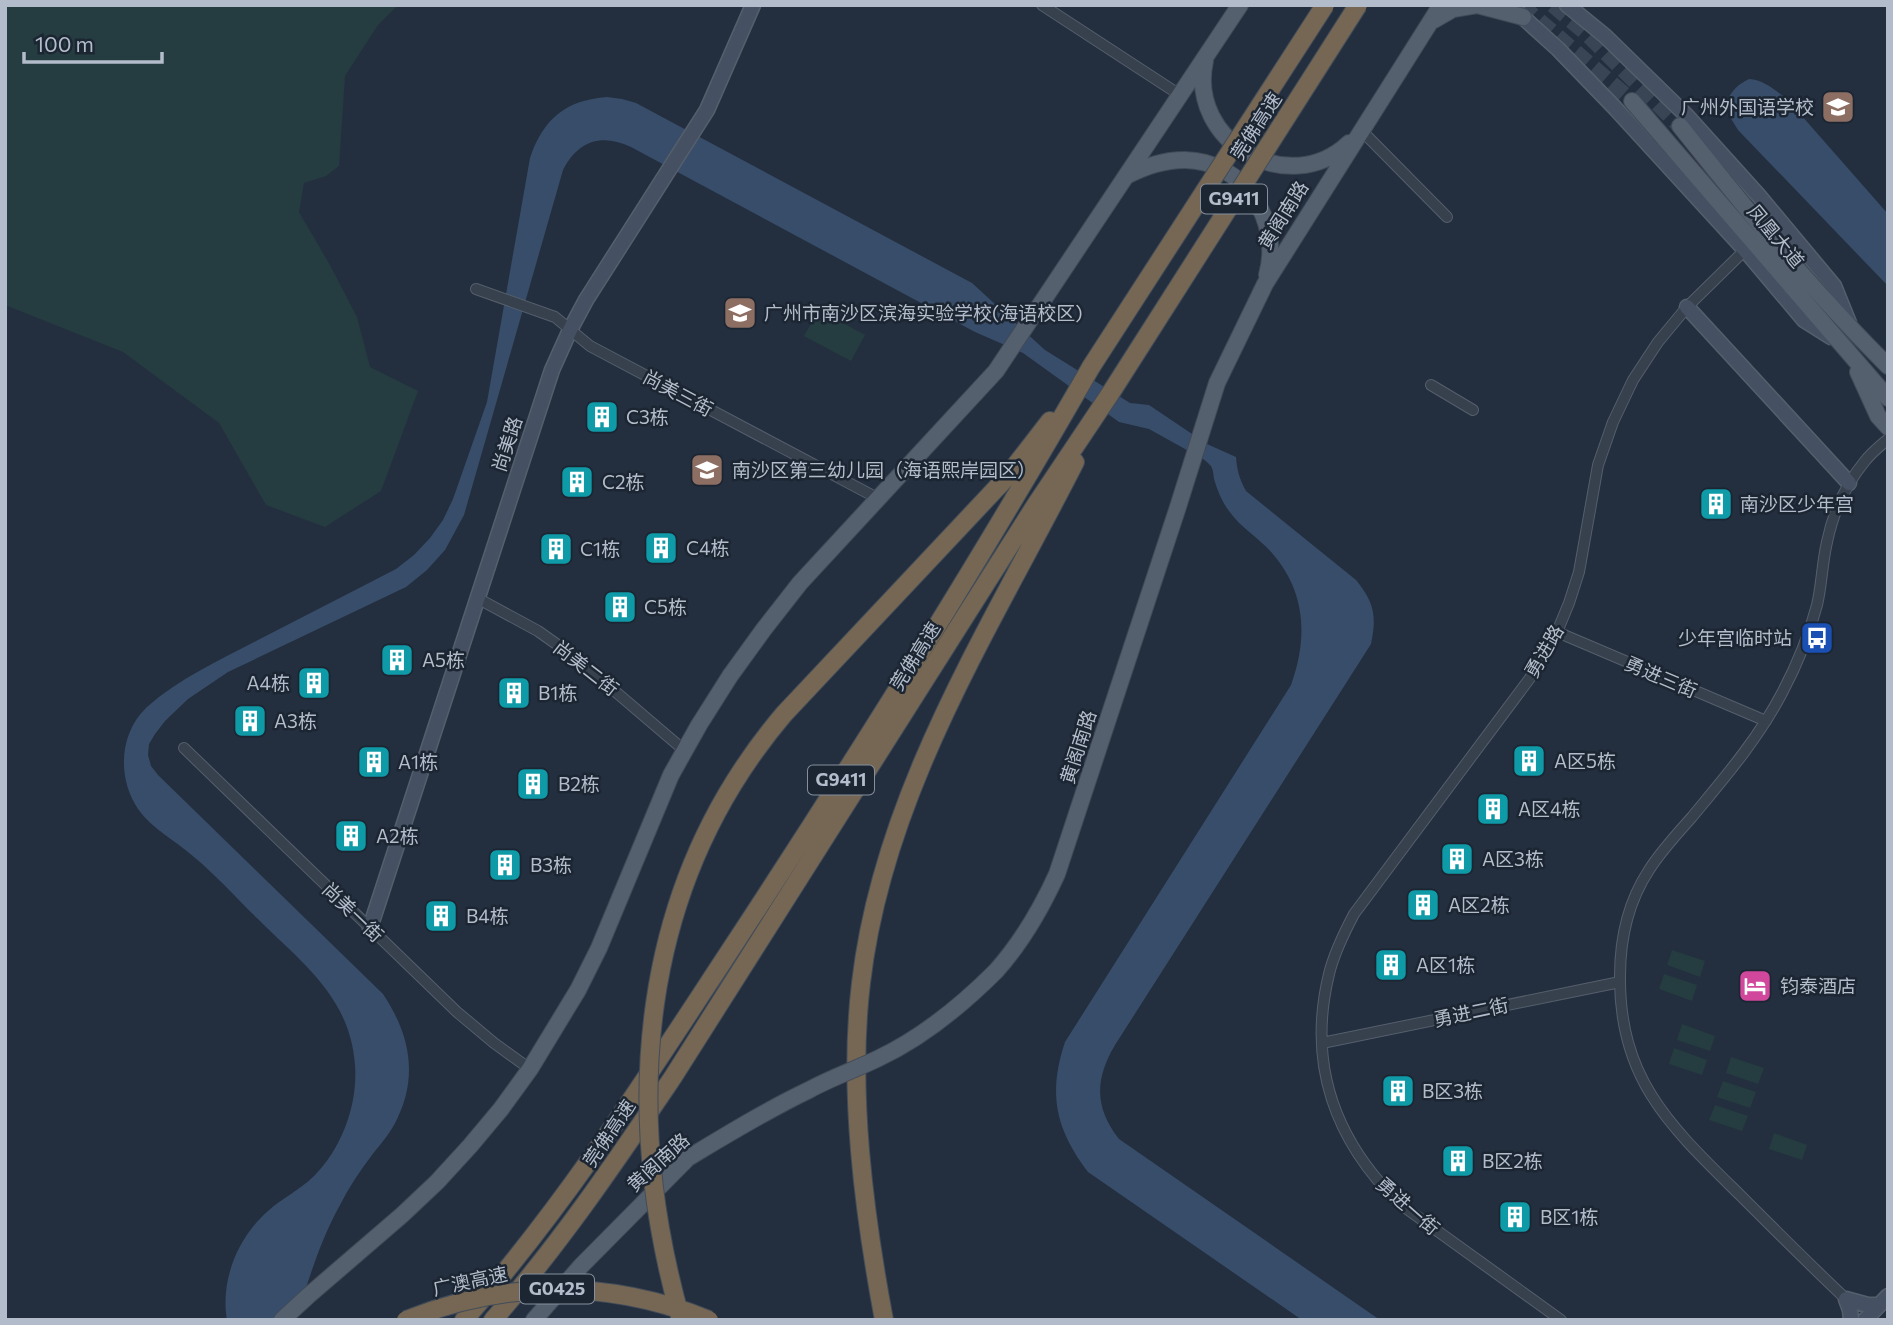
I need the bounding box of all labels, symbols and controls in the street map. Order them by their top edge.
scale bar [24,21,163,65]
text: 100 m [35,31,94,56]
street label: 莞佛高速 [1225,88,1286,164]
school or university icon: 广州外国语学校 [1819,88,1857,126]
place label: 广州外国语学校 [1681,95,1814,118]
street label: 黄阁南路 [1253,176,1312,253]
road number: G9411 [1201,184,1267,214]
street label: 凤凰大道 [1743,199,1810,272]
school or university icon: 广州市南沙区滨海实验学校(海语校区) [721,294,759,332]
place label: 广州市南沙区滨海实验学校(海语校区) [764,301,1083,324]
street label: 尚美三街 [639,365,717,421]
building icon: C3栋 [583,398,621,436]
place label: C3栋 [626,405,669,428]
street label: 尚美路 [487,413,526,475]
school or university icon: 南沙区第三幼儿园（海语熙岸园区） [688,451,726,489]
place label: 南沙区第三幼儿园（海语熙岸园区） [732,458,1036,481]
building icon: C2栋 [558,463,596,501]
place label: C2栋 [602,470,645,493]
building icon: 南沙区少年宫 [1697,485,1735,523]
place label: 南沙区少年宫 [1740,492,1854,515]
building icon: C4栋 [642,529,680,567]
building icon: C1栋 [537,530,575,568]
place label: C4栋 [686,536,729,559]
place label: C1栋 [580,537,620,560]
building icon: C5栋 [601,588,639,626]
place label: C5栋 [644,595,687,618]
street label: 莞佛高速 [885,617,944,694]
bus stop icon: 少年宫临时站 [1798,619,1836,657]
street label: 勇进路 [1519,620,1568,681]
place label: 少年宫临时站 [1678,626,1792,649]
street label: 尚美二街 [549,635,623,700]
building icon: A5栋 [378,641,416,679]
place label: A5栋 [422,648,465,671]
street label: 勇进三街 [1622,651,1701,702]
building icon: A4栋 [295,664,333,702]
place label: A4栋 [246,671,290,694]
building icon: B1栋 [495,674,533,712]
place label: B1栋 [538,681,577,704]
building icon: A3栋 [231,702,269,740]
street label: 黄阁南路 [1055,707,1100,787]
place label: A3栋 [274,709,317,732]
building icon: A区5栋 [1510,742,1548,780]
building icon: A1栋 [355,743,393,781]
place label: A区5栋 [1554,749,1616,772]
place label: A1栋 [398,750,438,773]
building icon: B2栋 [514,765,552,803]
road number: G9411 [808,766,874,794]
place label: B2栋 [558,772,600,795]
building icon: A区4栋 [1474,790,1512,828]
place label: A区4栋 [1518,797,1581,820]
building icon: A2栋 [332,817,370,855]
place label: A2栋 [376,824,419,847]
building icon: A区3栋 [1438,840,1476,878]
building icon: B3栋 [486,846,524,884]
place label: A区3栋 [1482,847,1544,870]
place label: B3栋 [530,853,572,876]
street label: 尚美一街 [318,877,389,946]
building icon: A区2栋 [1404,886,1442,924]
place label: A区2栋 [1448,893,1510,916]
building icon: B4栋 [422,897,460,935]
place label: B4栋 [466,904,509,927]
building icon: A区1栋 [1372,946,1410,984]
place label: A区1栋 [1416,953,1475,976]
hotel icon: 钧泰酒店 [1736,967,1774,1005]
place label: 钧泰酒店 [1780,974,1856,997]
street label: 勇进二街 [1431,992,1510,1031]
building icon: B区3栋 [1379,1072,1417,1110]
place label: B区3栋 [1422,1079,1483,1102]
street label: 莞佛高速 [578,1095,639,1171]
street label: 黄阁南路 [622,1128,694,1196]
building icon: B区2栋 [1439,1142,1477,1180]
place label: B区2栋 [1482,1149,1543,1172]
street label: 勇进一街 [1372,1172,1445,1239]
building icon: B区1栋 [1496,1198,1534,1236]
place label: B区1栋 [1540,1205,1598,1228]
street label: 广澳高速 [430,1261,509,1300]
road number: G0425 [520,1274,594,1304]

